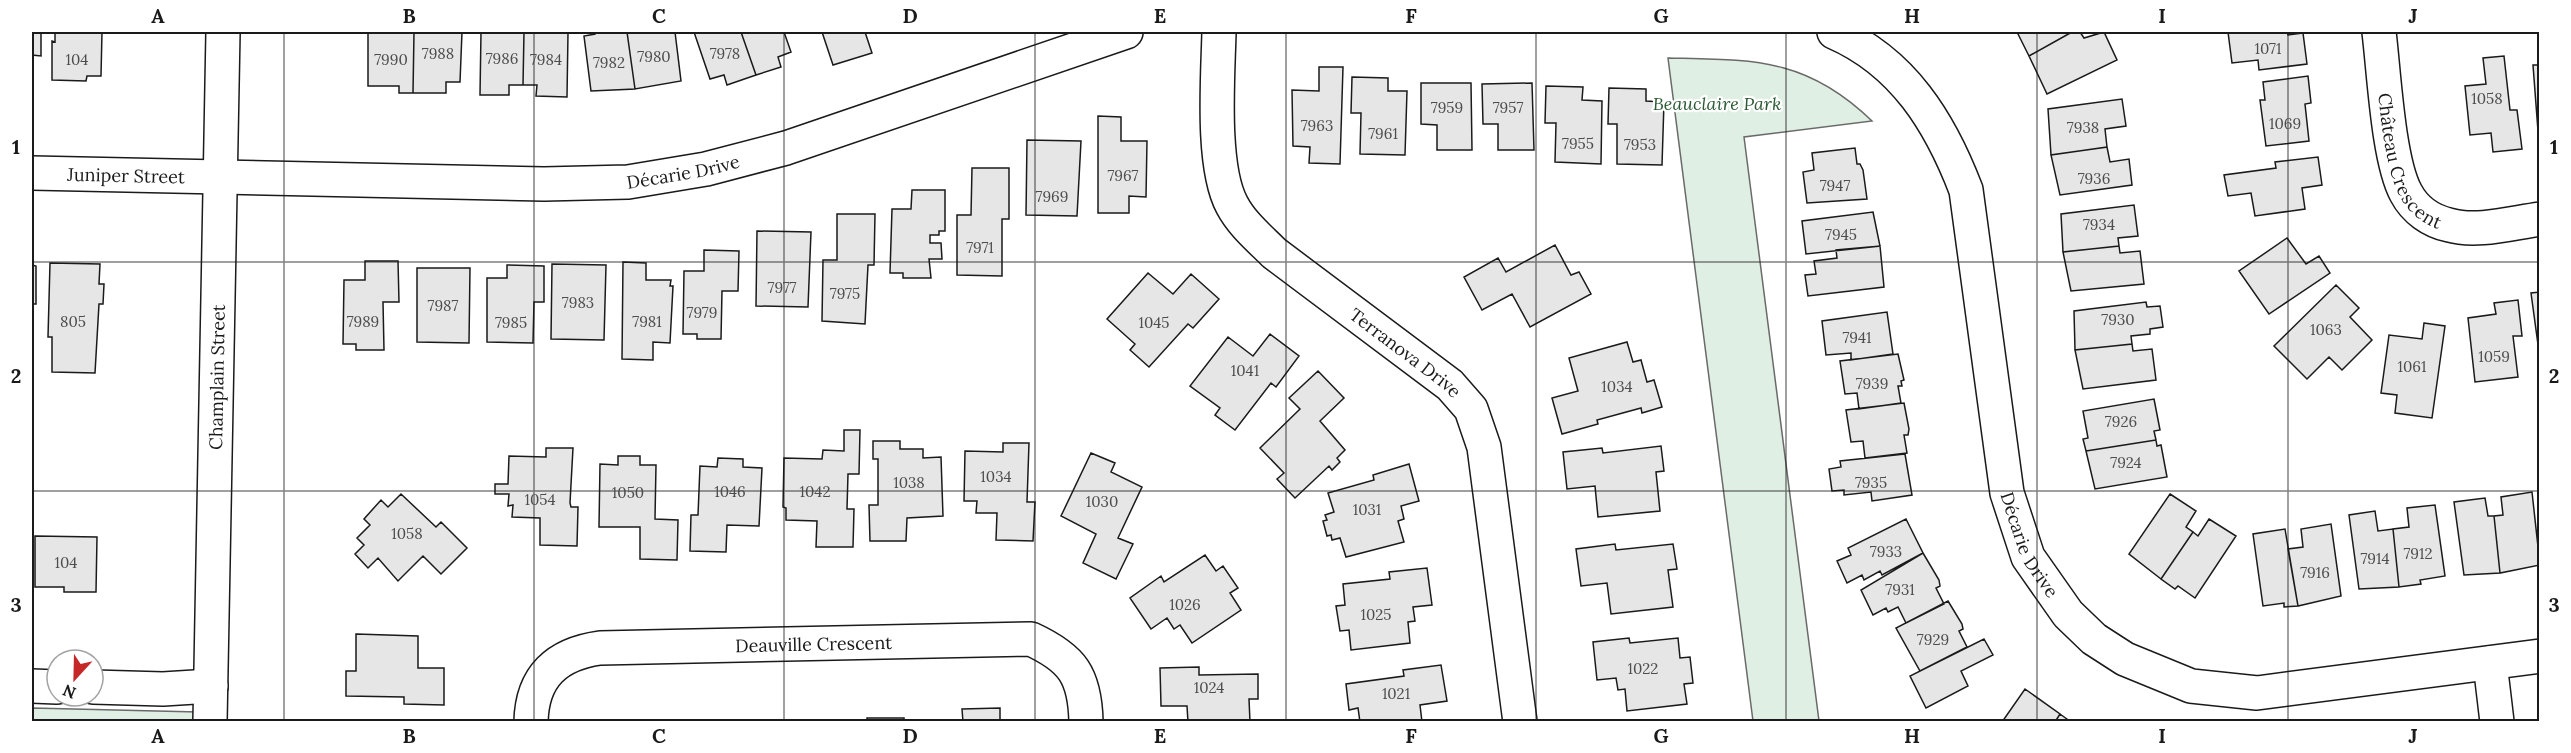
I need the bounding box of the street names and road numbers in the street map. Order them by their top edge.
street label: Château Crescent [2374,92,2445,233]
street label: Décarie Drive [625,149,742,194]
street label: Juniper Street [66,162,185,188]
street label: Terranova Drive [1345,302,1467,402]
street label: Champlain Street [204,304,229,450]
street label: Décarie Drive [1996,489,2064,602]
street label: Deauville Crescent [735,630,892,657]

